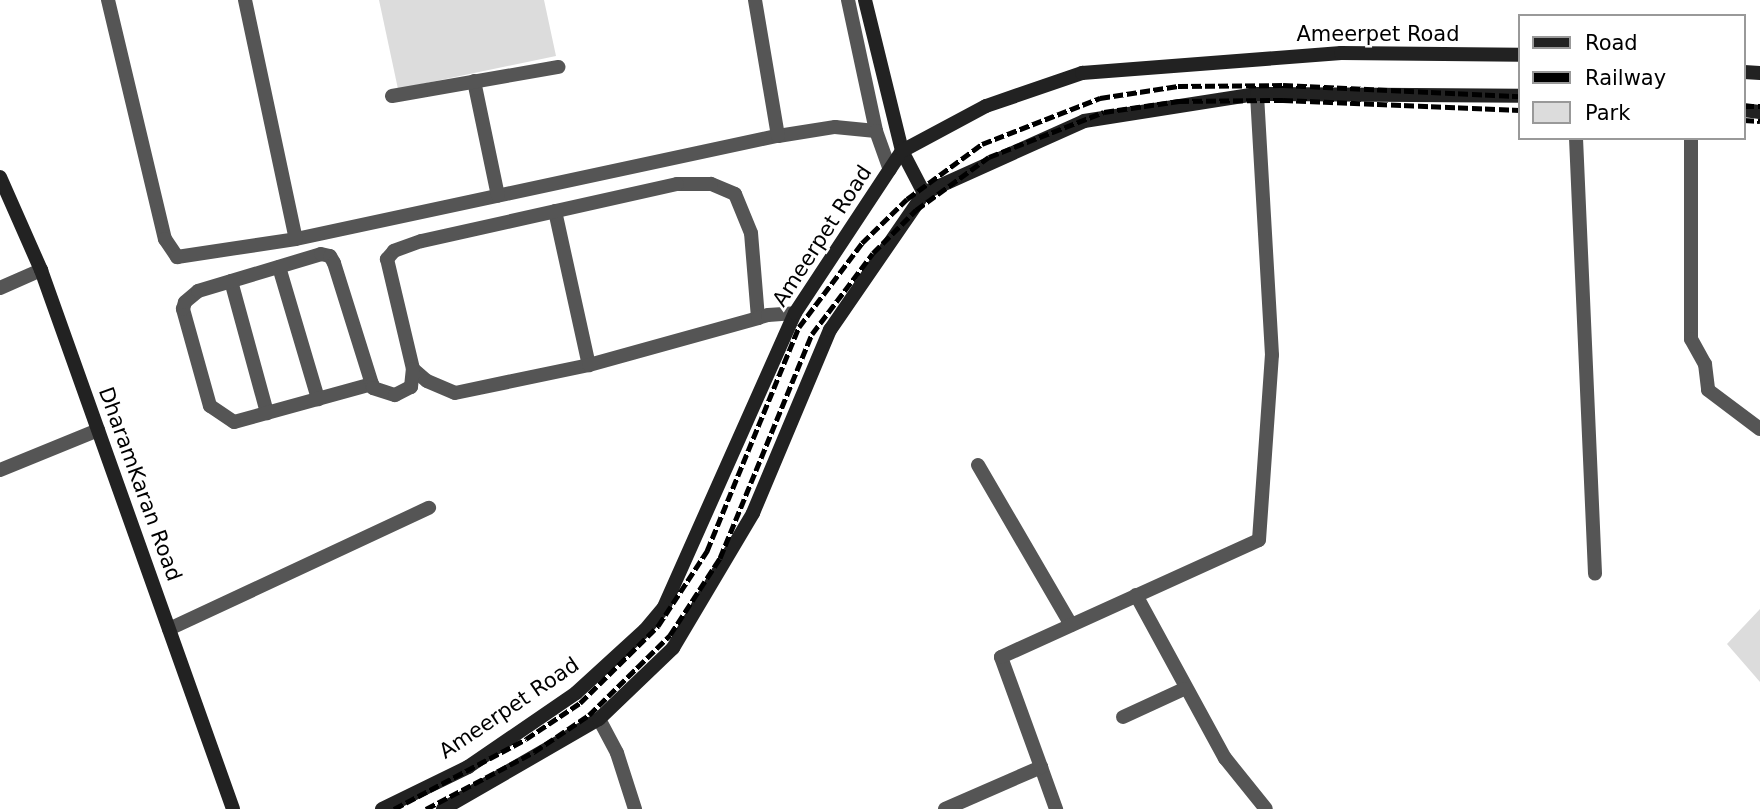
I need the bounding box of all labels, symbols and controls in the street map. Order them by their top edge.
legend [1518,14,1746,140]
street label: Ameerpet Road [1296,21,1460,47]
text: Road [1585,31,1638,55]
text: Railway [1585,66,1666,90]
text: Park [1585,101,1630,125]
street label: Ameerpet Road [767,161,877,311]
street label: DharamKaran Road [93,383,187,585]
street label: Ameerpet Road [434,652,584,764]

